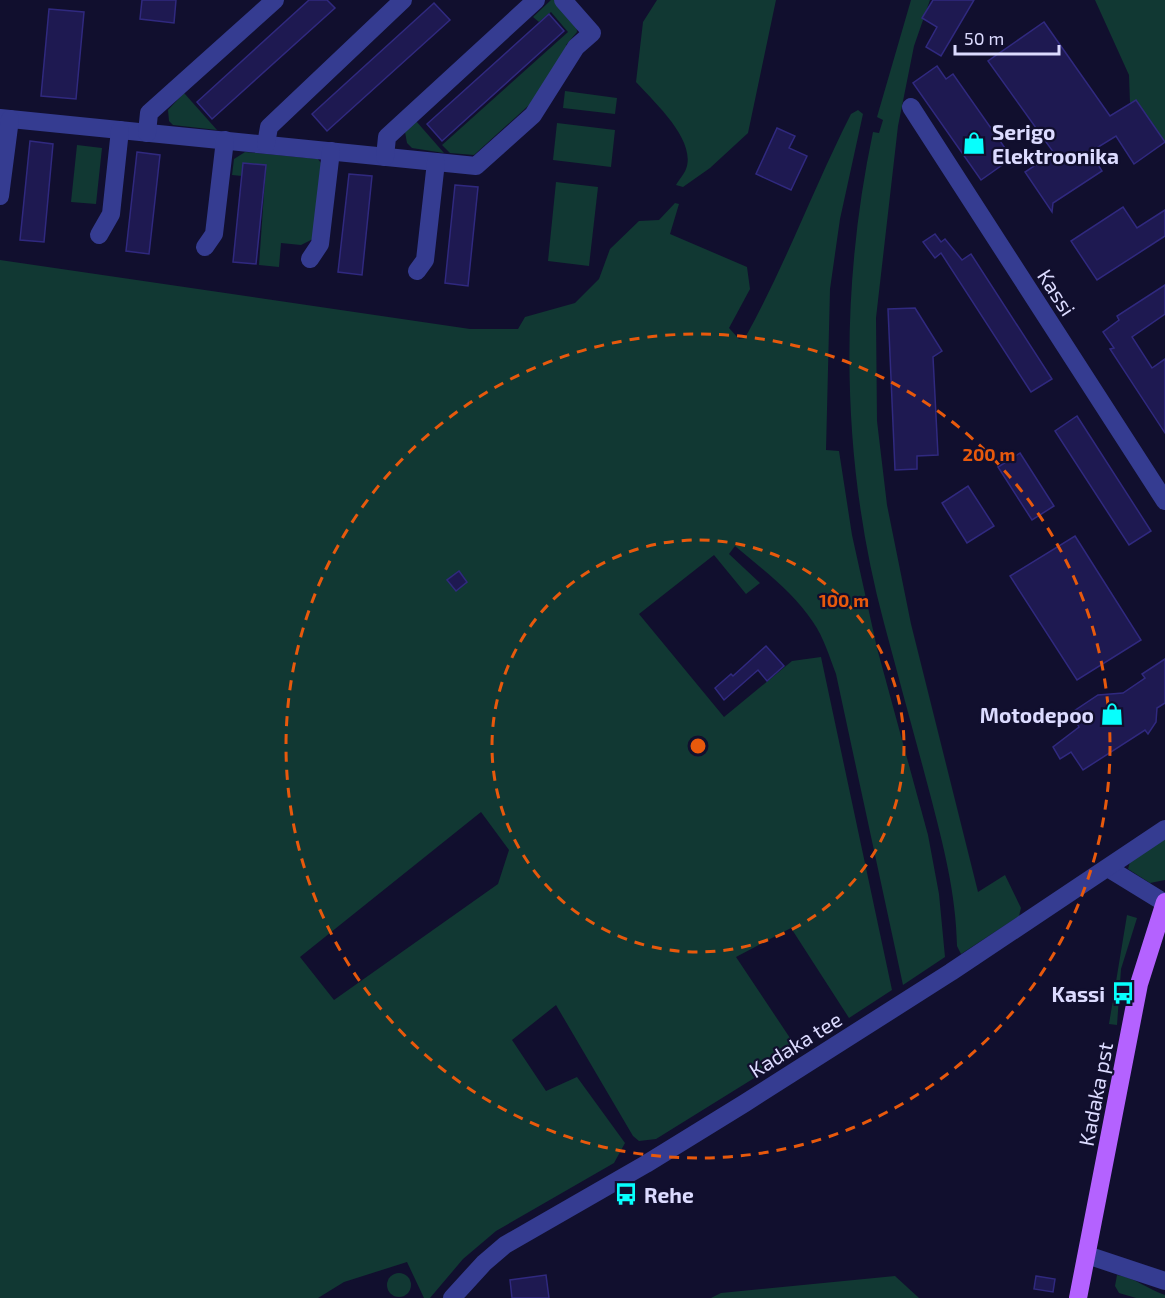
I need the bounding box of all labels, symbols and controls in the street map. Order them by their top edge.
scale bar [955,18,1058,56]
text: 50 m [964,27,1004,49]
place label: Serigo Elektroonika [992,119,1119,168]
shop icon: Serigo Elektroonika [961,130,987,156]
street label: Kassi [1033,264,1081,320]
text: 200 m [963,443,1015,465]
text: 100 m [819,589,869,611]
shop icon: Motodepoo [1099,701,1125,727]
place label: Motodepoo [980,702,1094,727]
centre of rings [688,736,708,756]
bus stop icon: Kassi [1110,980,1136,1006]
place label: Kassi [1052,981,1105,1006]
street label: Kadaka tee [744,1006,846,1082]
street label: Kadaka pst [1073,1040,1117,1148]
bus stop icon: Rehe [613,1181,639,1207]
place label: Rehe [644,1182,694,1207]

